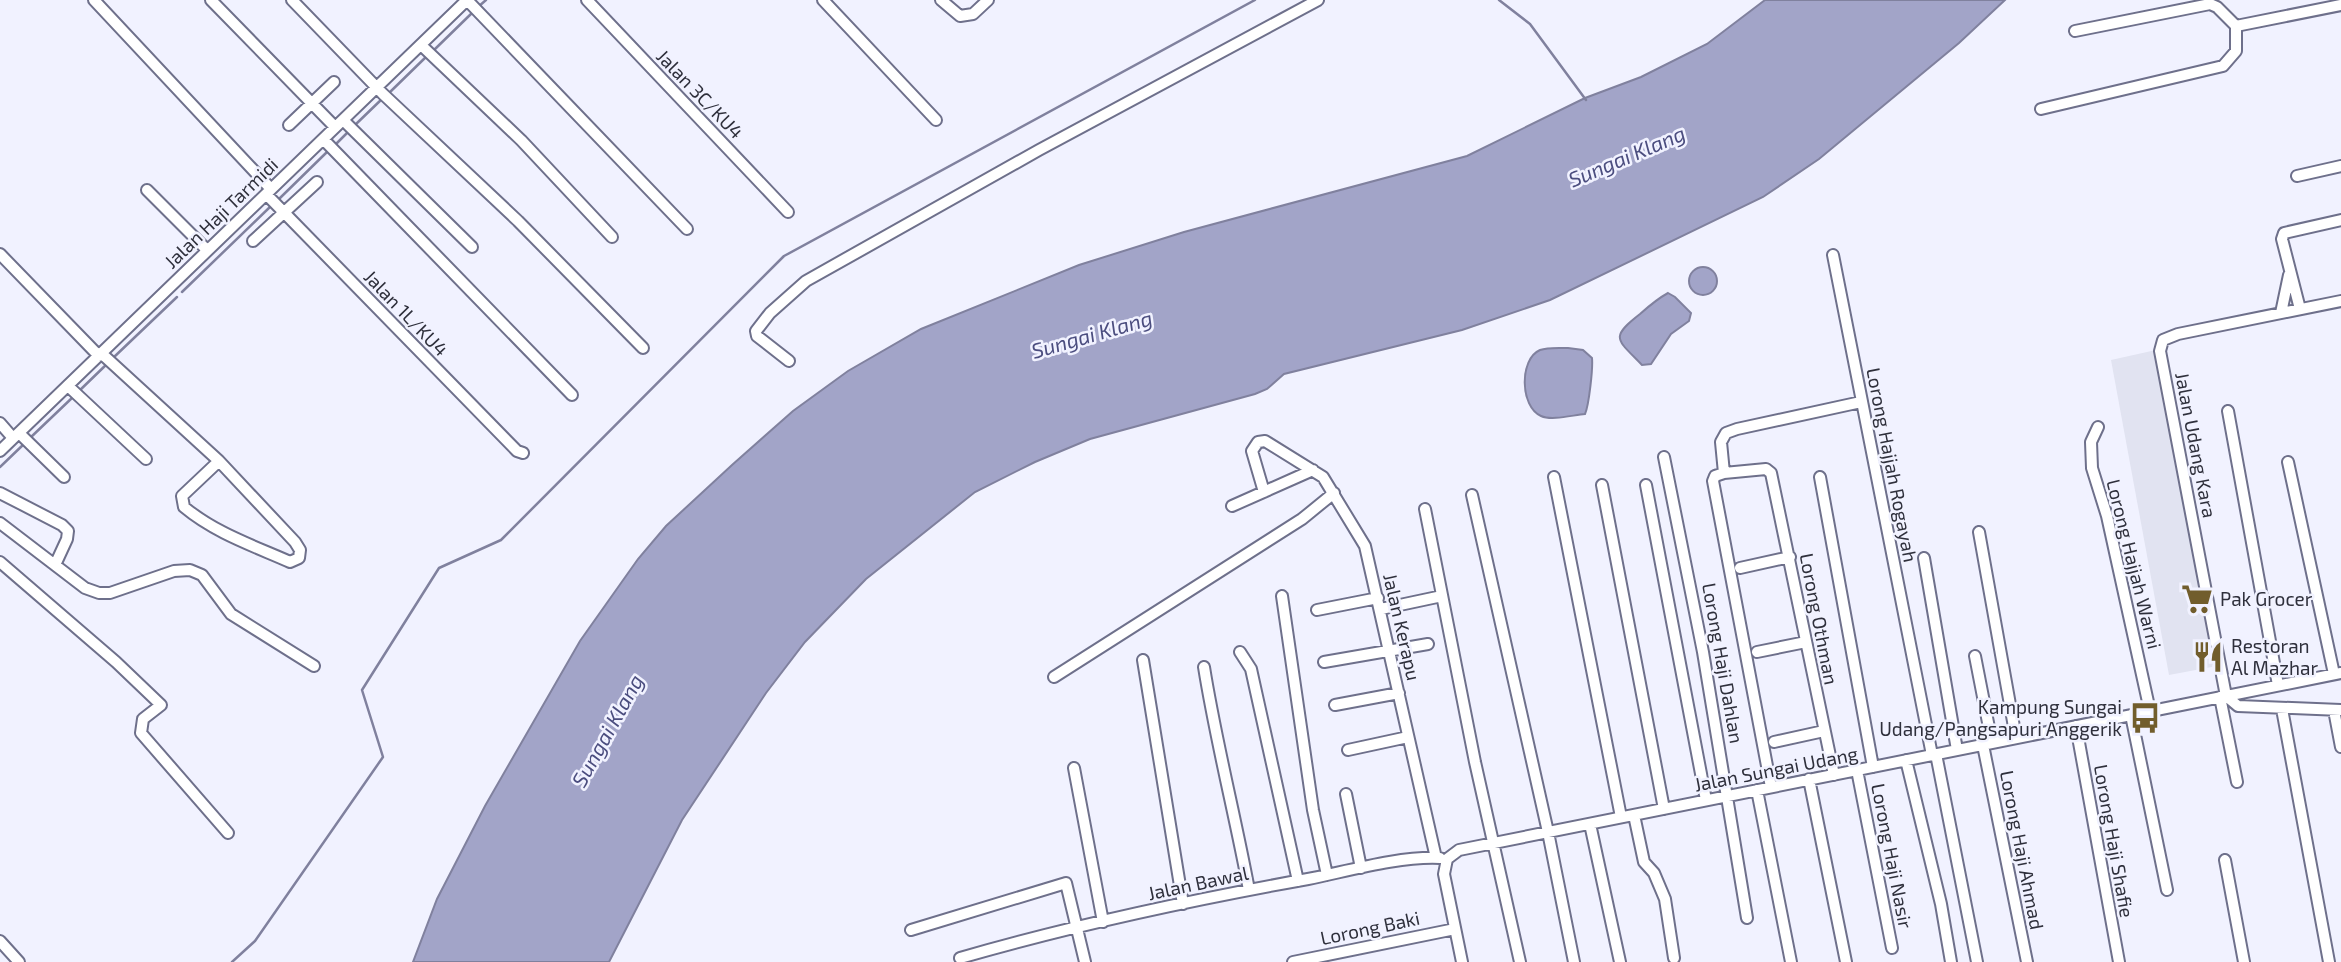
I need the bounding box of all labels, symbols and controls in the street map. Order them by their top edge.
street label: Jalan 3C/KU4 [652,44,749,143]
water label: Sungai Klang [1564,120,1689,191]
street label: Jalan Haji Tarmidi [159,153,282,273]
street label: Jalan 1L/KU4 [360,265,453,361]
water label: Sungai Klang [1028,304,1155,363]
street label: Lorong Hajjah Rogayah [1862,366,1923,564]
street label: Jalan Udang Kara [2171,370,2222,520]
street label: Lorong Hajjah Warni [2102,477,2167,651]
street label: Lorong Othman [1795,551,1844,687]
street label: Jalan Kerapu [1379,571,1426,683]
street label: Lorong Haji Dahlan [1698,581,1749,745]
supermarket icon: Pak Grocer [2180,582,2214,616]
place label: Pak Grocer [2220,587,2313,610]
place label: Restoran Al Mazhar [2231,634,2318,679]
restaurant icon: Restoran Al Mazhar [2191,640,2225,674]
water label: Sungai Klang [566,670,648,791]
place label: Kampung Sungai Udang/Pangsapuri Anggerik [1879,695,2122,740]
bus stop icon: Kampung Sungai Udang/Pangsapuri Anggerik [2128,701,2162,735]
street label: Jalan Sungai Udang [1692,741,1860,796]
street label: Lorong Haji Shafie [2090,762,2139,919]
street label: Lorong Haji Ahmad [1996,768,2049,931]
street label: Lorong Haji Nasir [1867,781,1918,931]
street label: Jalan Bawal [1146,861,1251,904]
street label: Lorong Baki [1318,906,1422,949]

